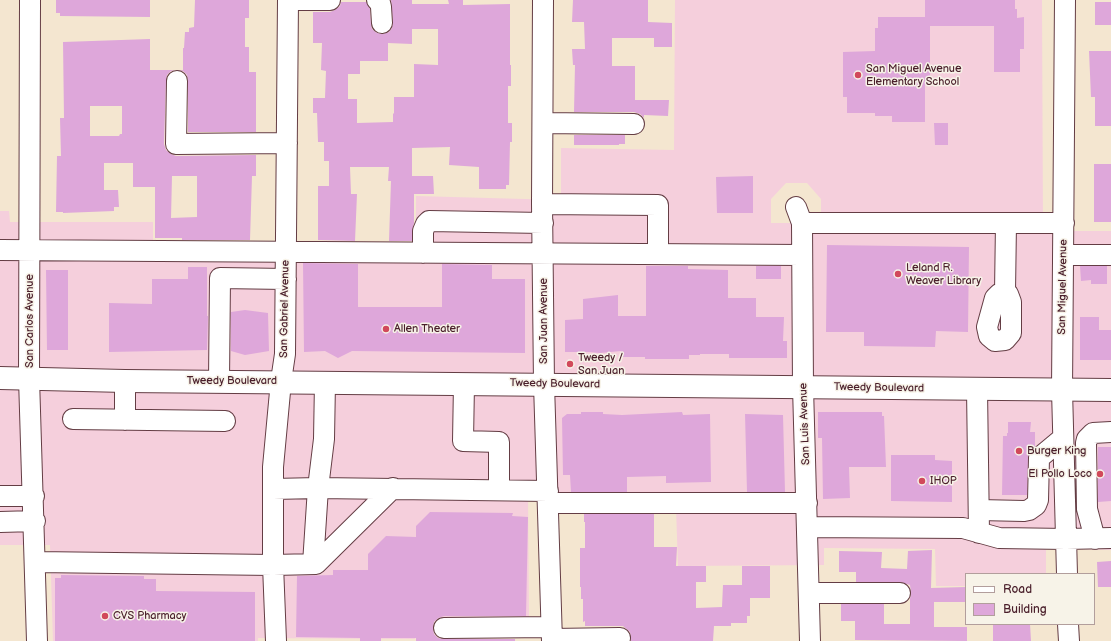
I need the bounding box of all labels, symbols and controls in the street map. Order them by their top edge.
place label: San Miguel Avenue Elementary School [866,62,961,88]
marker: San Miguel Avenue Elementary School [853,70,863,80]
street label: San Miguel Avenue [1056,239,1070,335]
street label: San Gabriel Avenue [278,260,292,358]
place label: Leland R. Weaver Library [906,261,981,287]
marker: Leland R. Weaver Library [893,269,903,279]
street label: San Carlos Avenue [23,274,37,368]
street label: San Juan Avenue [537,278,551,364]
place label: Allen Theater [394,322,460,336]
marker: Allen Theater [381,324,391,334]
place label: Tweedy / San Juan [578,351,624,377]
marker: Tweedy / San Juan [565,359,575,369]
street label: Tweedy Boulevard [187,374,277,388]
street label: Tweedy Boulevard [510,377,600,391]
street label: Tweedy Boulevard [834,381,924,395]
street label: San Luis Avenue [797,383,813,465]
place label: Burger King [1027,444,1086,458]
marker: Burger King [1014,446,1024,456]
place label: El Pollo Loco [1028,467,1092,481]
marker: El Pollo Loco [1095,469,1105,479]
place label: IHOP [930,474,957,488]
marker: IHOP [917,476,927,486]
legend [965,573,1095,625]
text: Road [1003,582,1032,597]
text: Building [1003,602,1047,617]
place label: CVS Pharmacy [113,609,187,623]
marker: CVS Pharmacy [100,611,110,621]

